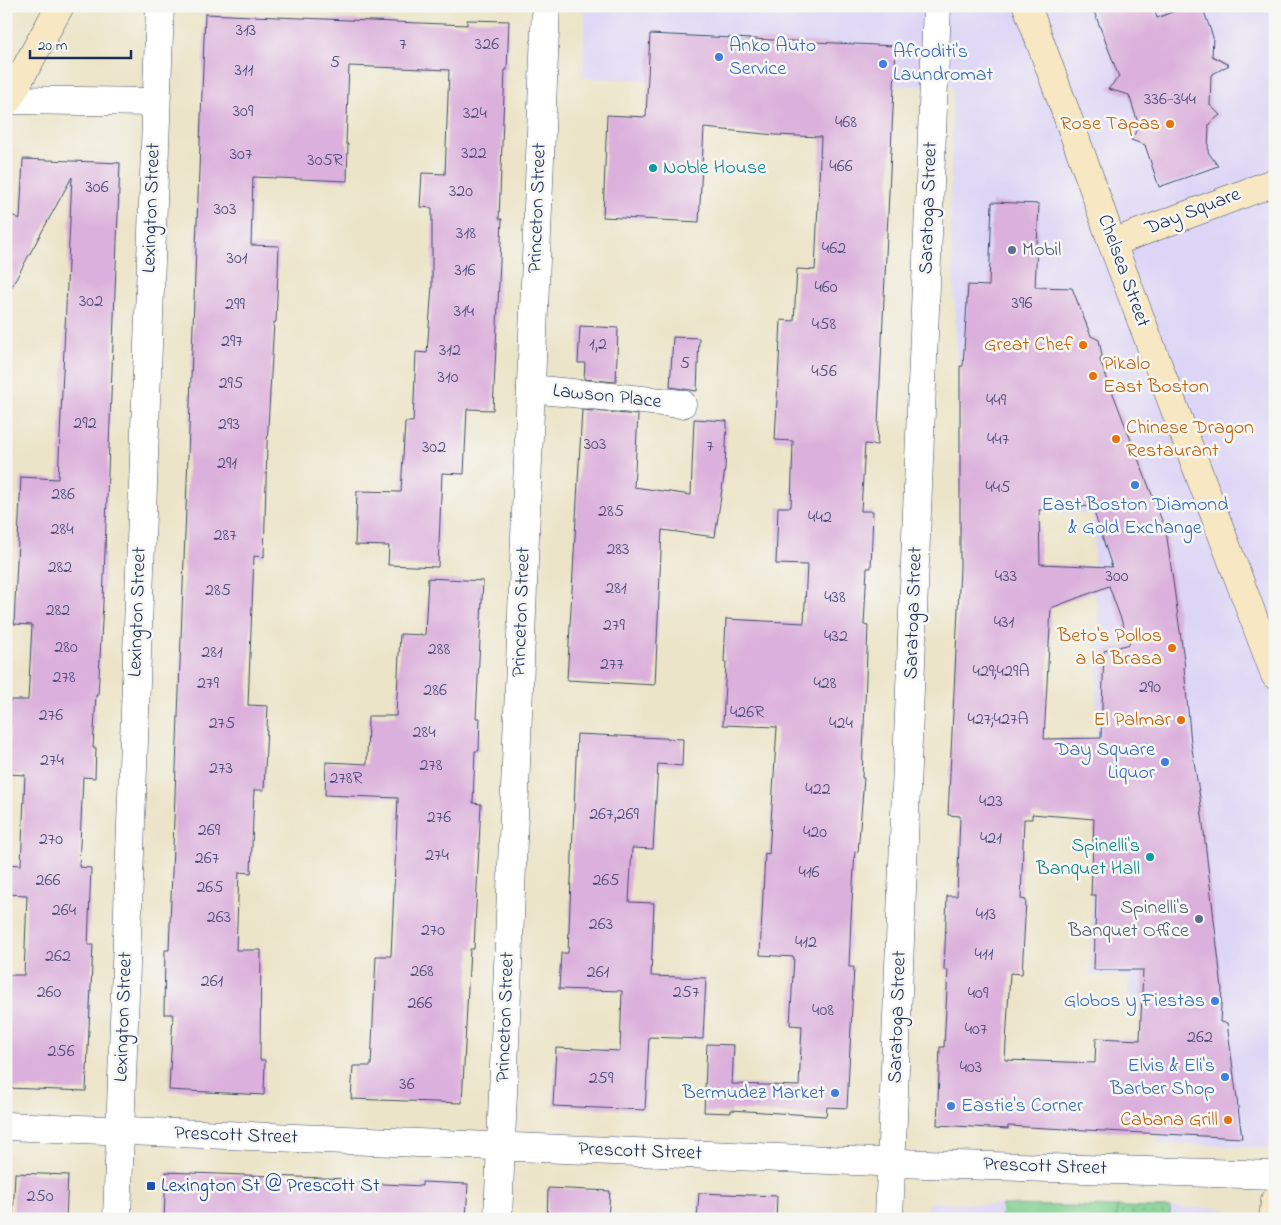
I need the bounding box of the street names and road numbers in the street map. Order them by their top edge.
street label: Saratoga Street [912,141,947,275]
street label: Lexington Street [135,142,170,274]
street label: Princeton Street [521,142,555,274]
street label: Day Square [1140,181,1245,244]
street label: Chelsea Street [1089,211,1157,332]
street label: Lawson Place [551,377,663,417]
street label: Lexington Street [121,546,156,678]
street label: Princeton Street [505,546,539,678]
street label: Saratoga Street [897,546,932,680]
street label: Saratoga Street [881,950,916,1084]
street label: Lexington Street [107,951,142,1083]
street label: Princeton Street [489,951,523,1083]
street label: Prescott Street [174,1119,299,1153]
street label: Prescott Street [578,1135,703,1169]
street label: Prescott Street [983,1150,1108,1184]

